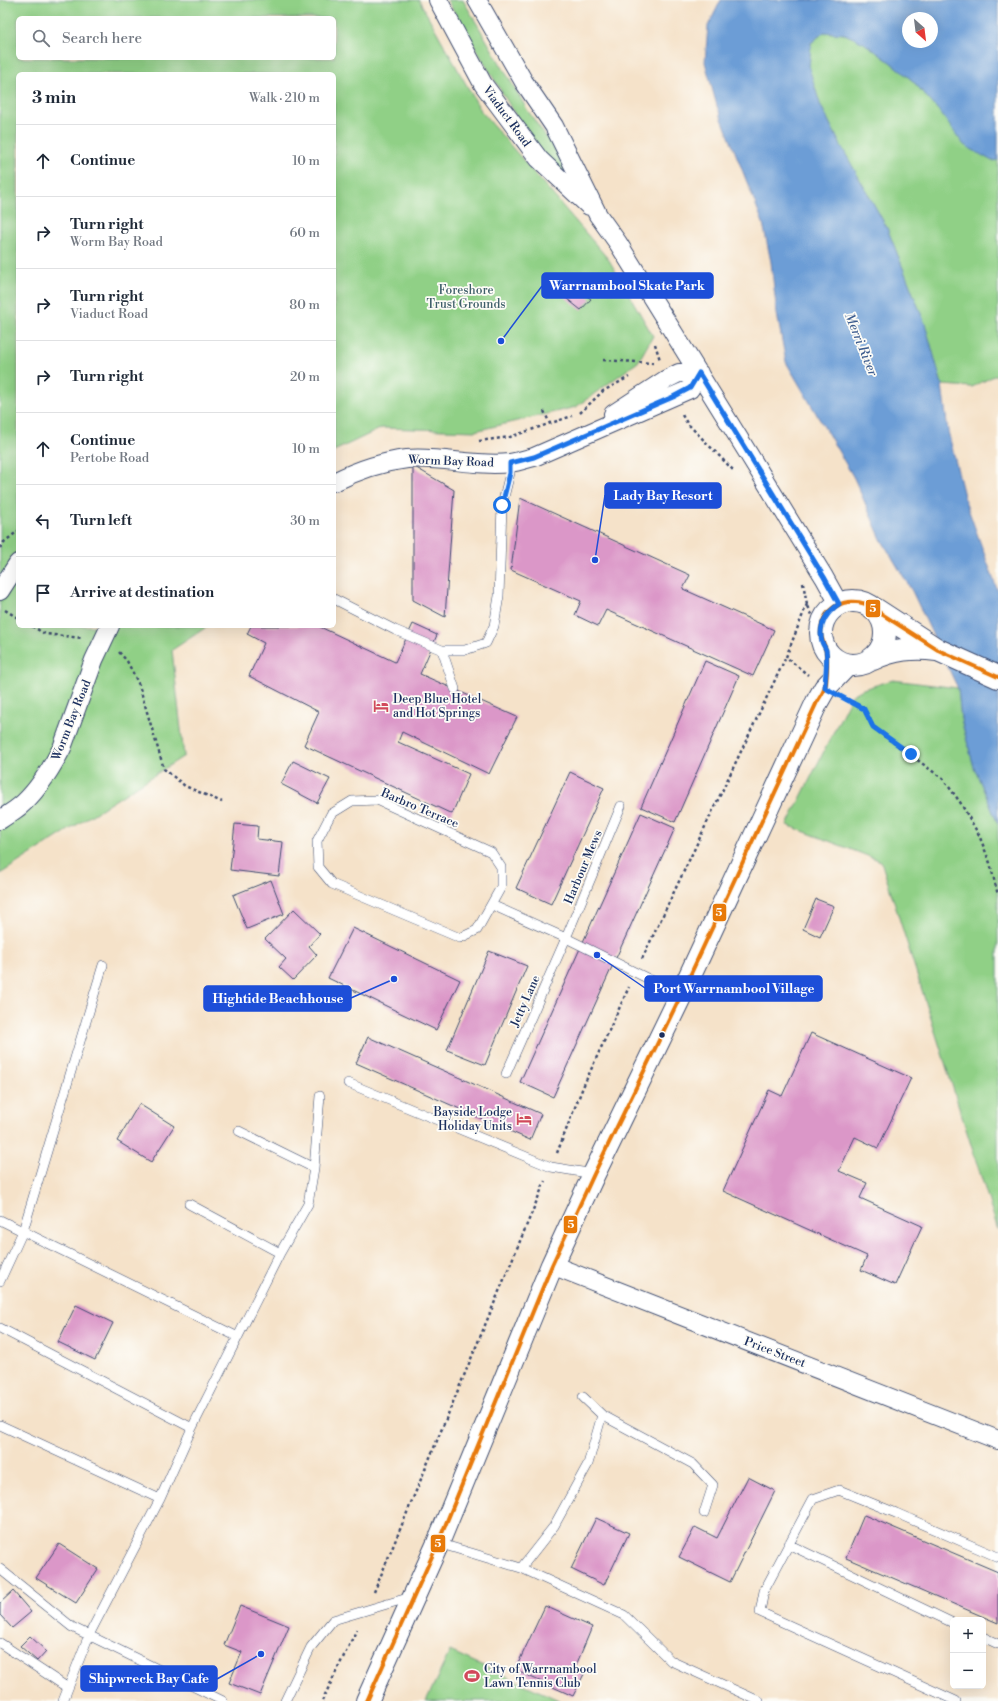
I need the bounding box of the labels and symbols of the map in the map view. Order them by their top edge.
north arrow [902,12,938,48]
street label: Viaduct Road [479,82,534,150]
callout: Warrnambool Skate Park [542,273,713,298]
text: Warrnambool Skate Park [548,278,706,294]
park label: Foreshore Trust Grounds [426,283,506,312]
water label: Merri River [841,310,881,379]
street label: Worm Bay Road [407,452,494,470]
callout: Lady Bay Resort [605,483,721,508]
text: Lady Bay Resort [613,488,713,504]
route start [493,496,511,514]
line badge: 5 [865,599,881,618]
text: 5 [870,602,877,616]
street label: Worm Bay Road [48,677,95,764]
place label: Deep Blue Hotel and Hot Springs [393,692,482,721]
hotel icon: Deep Blue Hotel and Hot Springs [372,697,390,715]
route end [902,745,920,763]
street label: Barbro Terrace [378,785,461,832]
street label: Harbour Mews [561,828,606,907]
line badge: 5 [712,903,727,922]
text: 5 [716,906,723,920]
street label: Jetty Lane [507,973,544,1030]
callout: Port Warrnambool Village [645,976,822,1001]
text: Port Warrnambool Village [653,981,815,997]
callout: Hightide Beachhouse [204,986,351,1011]
text: Hightide Beachhouse [212,991,344,1007]
unlabelled marker [657,1030,667,1040]
place label: Bayside Lodge Holiday Units [433,1105,512,1134]
hotel icon: Bayside Lodge Holiday Units [515,1110,533,1128]
line badge: 5 [563,1215,578,1234]
text: 5 [568,1218,575,1232]
street label: Price Street [742,1334,808,1371]
line badge: 5 [430,1534,446,1553]
text: 5 [435,1537,442,1551]
place label: City of Warrnambool Lawn Tennis Club [484,1662,597,1691]
callout: Shipwreck Bay Cafe [81,1666,217,1691]
sports icon: City of Warrnambool Lawn Tennis Club [463,1667,481,1685]
text: Shipwreck Bay Cafe [89,1671,209,1687]

